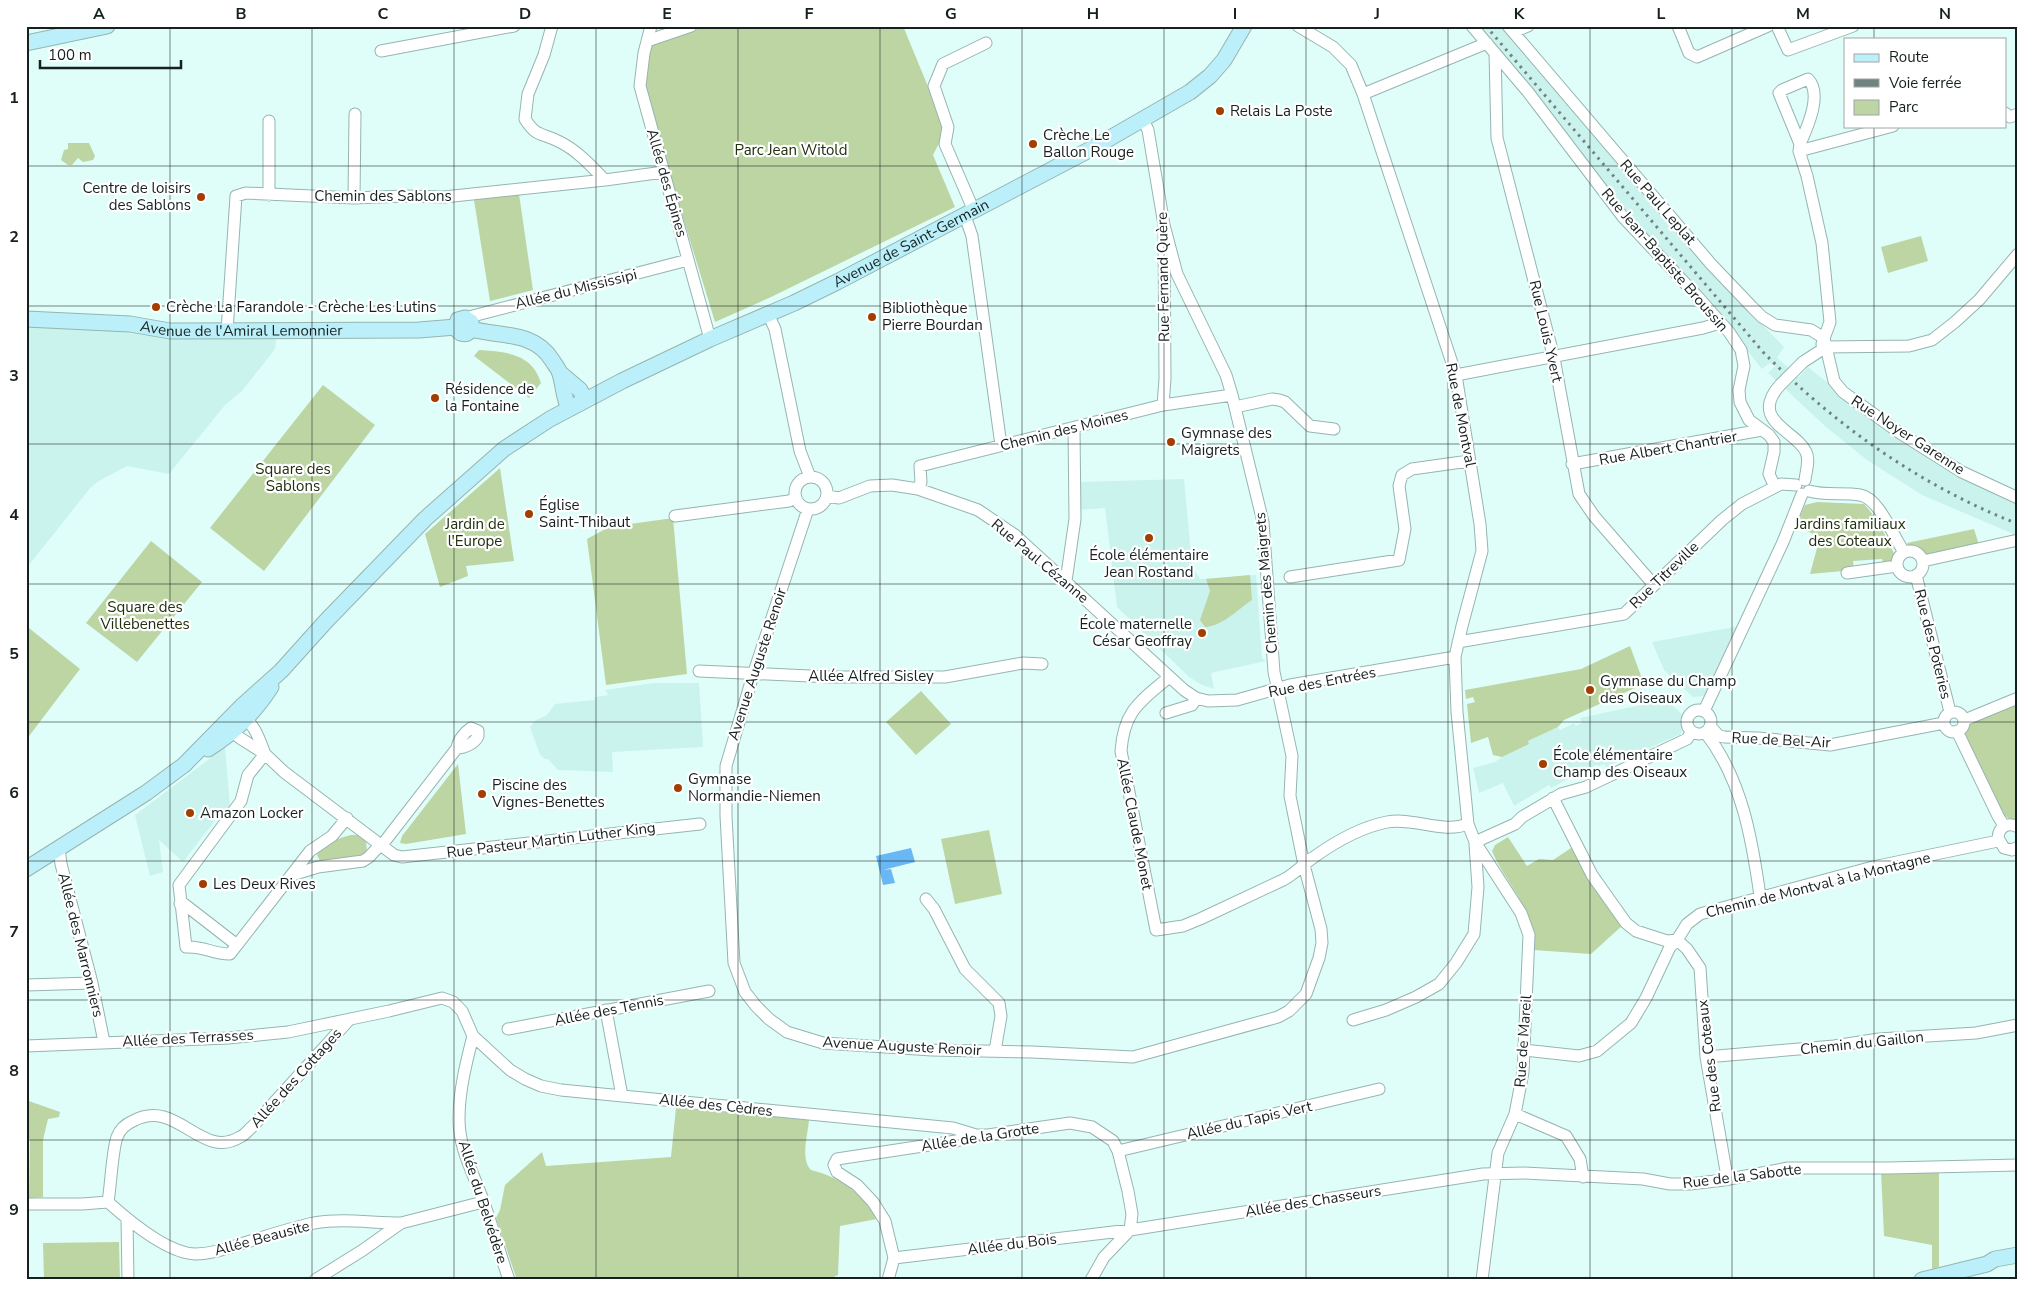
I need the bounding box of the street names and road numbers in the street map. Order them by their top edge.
street label: Allée des Épines [642,126,692,240]
street label: Rue Paul Leplat [1616,155,1701,249]
street label: Rue Jean-Baptiste Broussin [1597,184,1733,336]
street label: Chemin des Sablons [314,186,452,206]
street label: Avenue de Saint-Germain [830,194,992,292]
street label: Rue Fernand Quère [1152,212,1174,342]
street label: Allée du Mississipi [513,264,639,314]
street label: Rue Louis Yvert [1525,278,1568,385]
street label: Avenue de l'Amiral Lemonnier [139,316,343,341]
street label: Rue de Montval [1441,361,1481,469]
street label: Rue Noyer Garenne [1847,391,1969,479]
street label: Chemin des Moines [998,404,1130,456]
street label: Rue Albert Chantrier [1597,426,1739,470]
street label: Chemin des Maigrets [1250,511,1282,655]
street label: Rue Paul Cézanne [987,514,1093,608]
street label: Rue Titreville [1625,537,1703,613]
street label: Avenue Auguste Renoir [723,585,791,743]
street label: Rue des Poteries [1910,587,1956,701]
street label: Rue des Entrées [1267,662,1377,702]
street label: Allée Alfred Sisley [808,666,934,686]
street label: Rue de Bel-Air [1731,727,1832,753]
street label: Allée Claude Monet [1112,756,1158,892]
street label: Rue Pasteur Martin Luther King [445,817,657,863]
street label: Chemin de Montval à la Montagne [1704,847,1932,923]
street label: Allée des Marronniers [53,871,109,1019]
street label: Allée des Tennis [553,990,665,1030]
street label: Rue de Mareil [1510,993,1536,1088]
street label: Rue des Coteaux [1692,998,1726,1113]
street label: Allée des Cottages [246,1024,346,1132]
street label: Allée des Terrasses [122,1025,254,1051]
street label: Chemin du Gaillon [1799,1027,1925,1059]
street label: Avenue Auguste Renoir [822,1032,983,1060]
street label: Allée des Cèdres [658,1089,774,1121]
street label: Allée du Tapis Vert [1184,1096,1314,1144]
street label: Allée de la Grotte [920,1118,1040,1156]
street label: Allée du Belvédère [454,1138,512,1266]
street label: Rue de la Sabotte [1681,1159,1803,1193]
street label: Allée des Chasseurs [1244,1180,1382,1222]
street label: Allée Beausite [212,1216,312,1260]
street label: Allée du Bois [966,1229,1058,1259]

